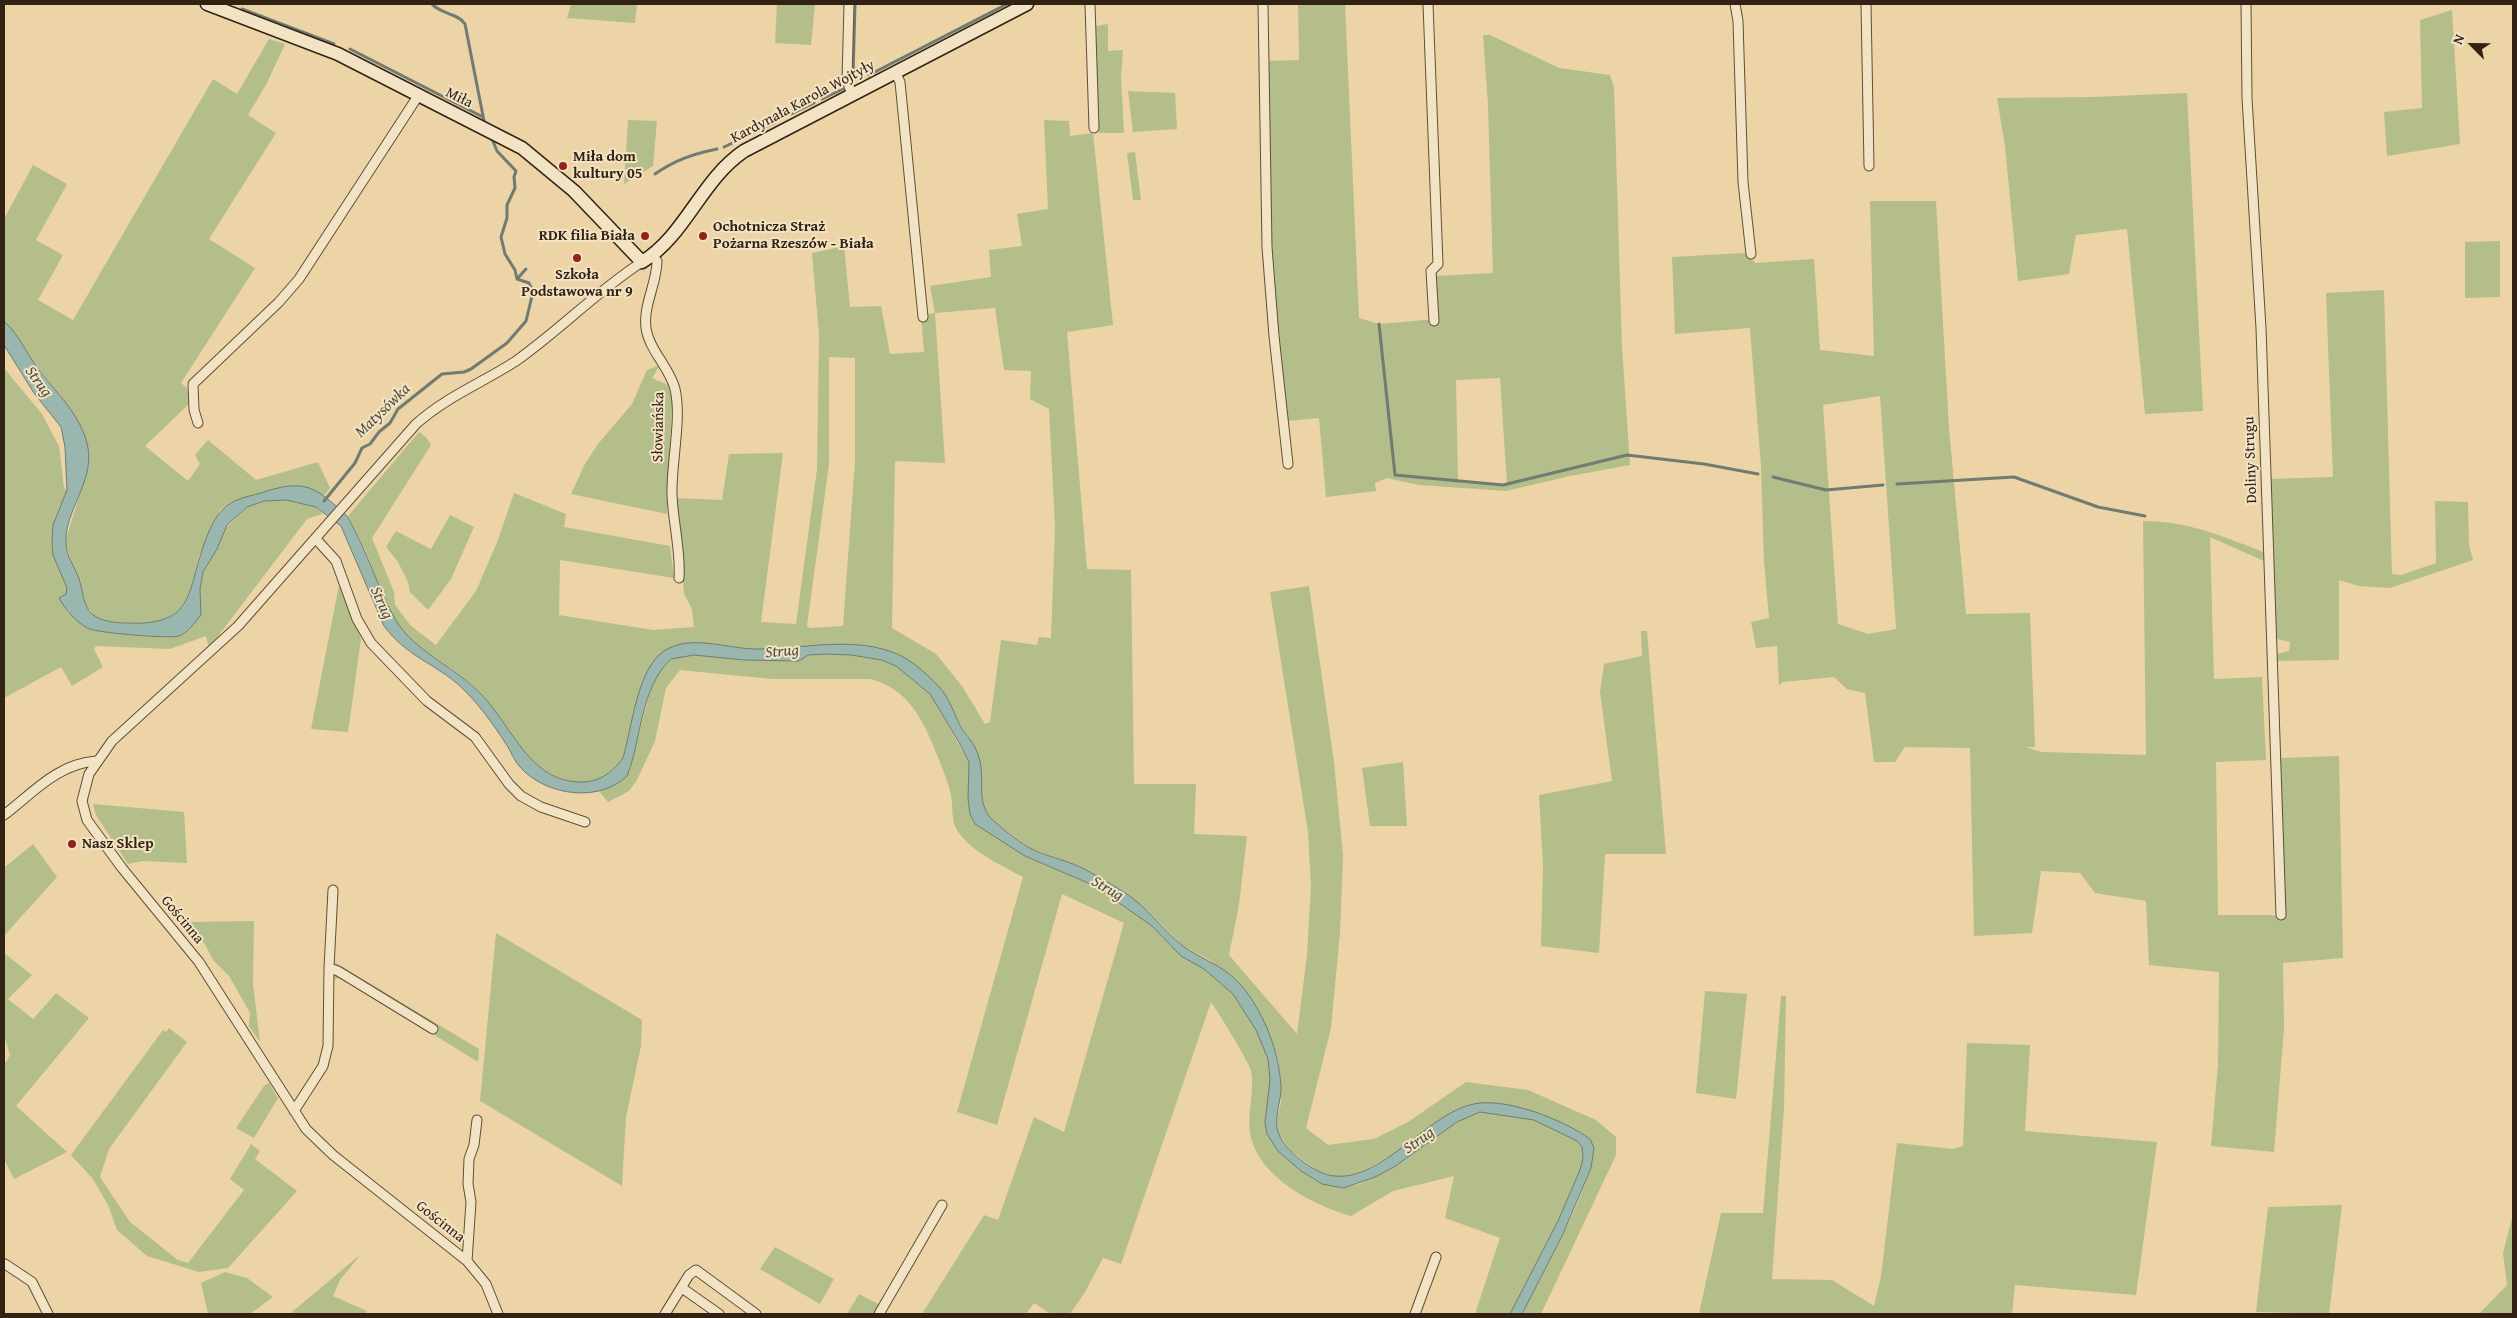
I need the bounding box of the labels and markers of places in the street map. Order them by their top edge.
place label: Miła dom kultury 05 [573,148,642,183]
marker: Miła dom kultury 05 [557,160,569,172]
place label: Ochotnicza Straż Pożarna Rzeszów - Biała [713,218,874,253]
place label: RDK filia Biała [539,227,635,245]
marker: RDK filia Biała [639,230,651,242]
marker: Ochotnicza Straż Pożarna Rzeszów - Biała [697,230,709,242]
marker: Szkoła Podstawowa nr 9 [571,252,583,264]
place label: Szkoła Podstawowa nr 9 [521,266,633,301]
place label: Nasz Sklep [82,835,154,853]
marker: Nasz Sklep [66,838,78,850]

